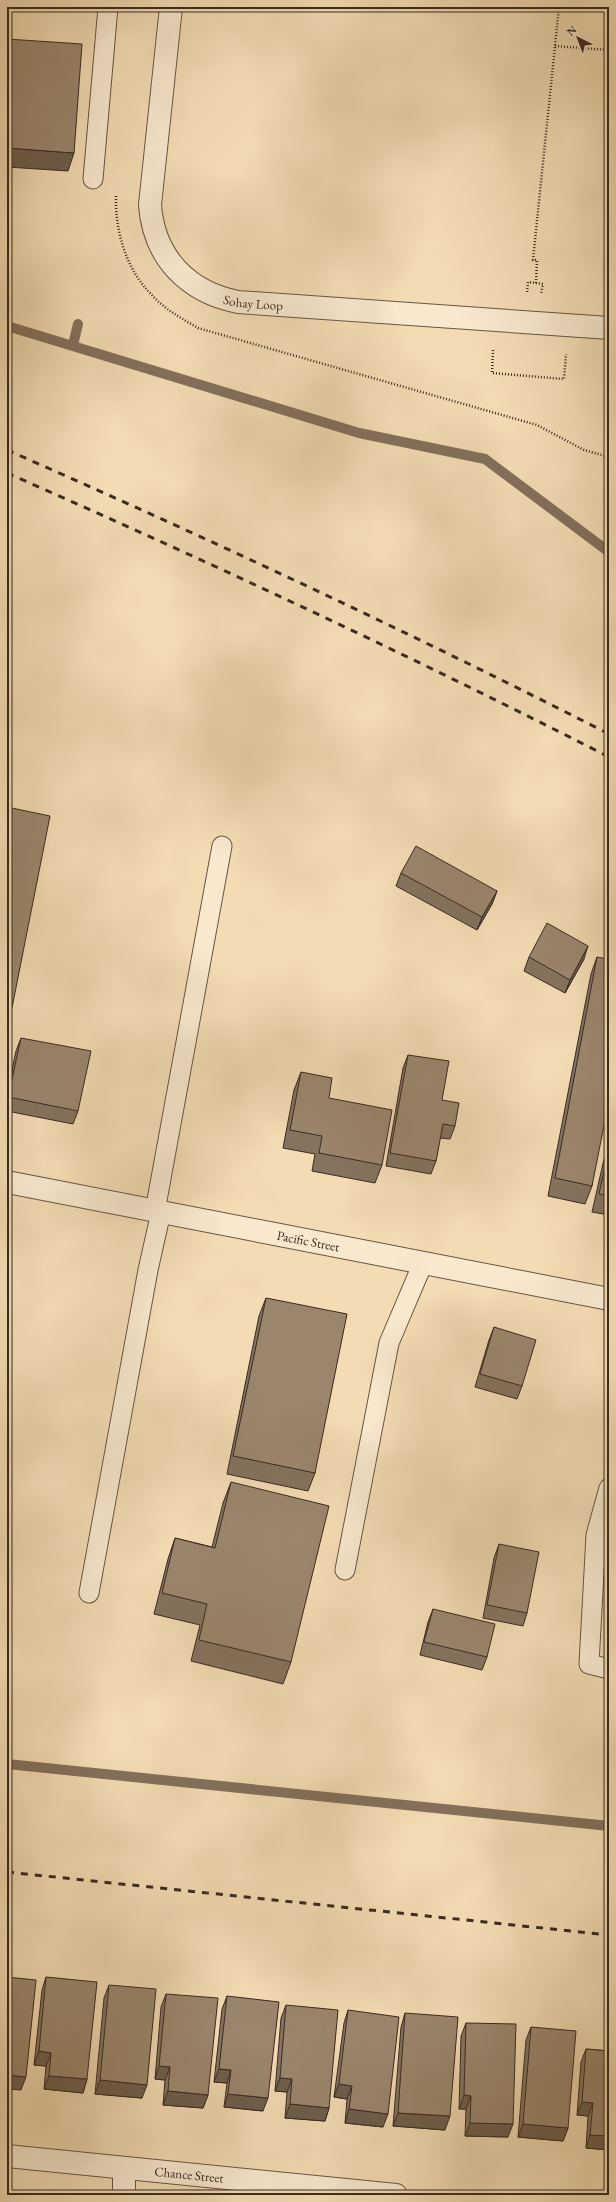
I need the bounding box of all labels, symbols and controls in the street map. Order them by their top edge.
north arrow [558,18,598,58]
text: N [563,22,579,39]
street label: Sohay Loop [221,290,284,314]
street label: Pacific Street [276,1226,341,1255]
street label: Chance Street [154,2162,224,2186]

